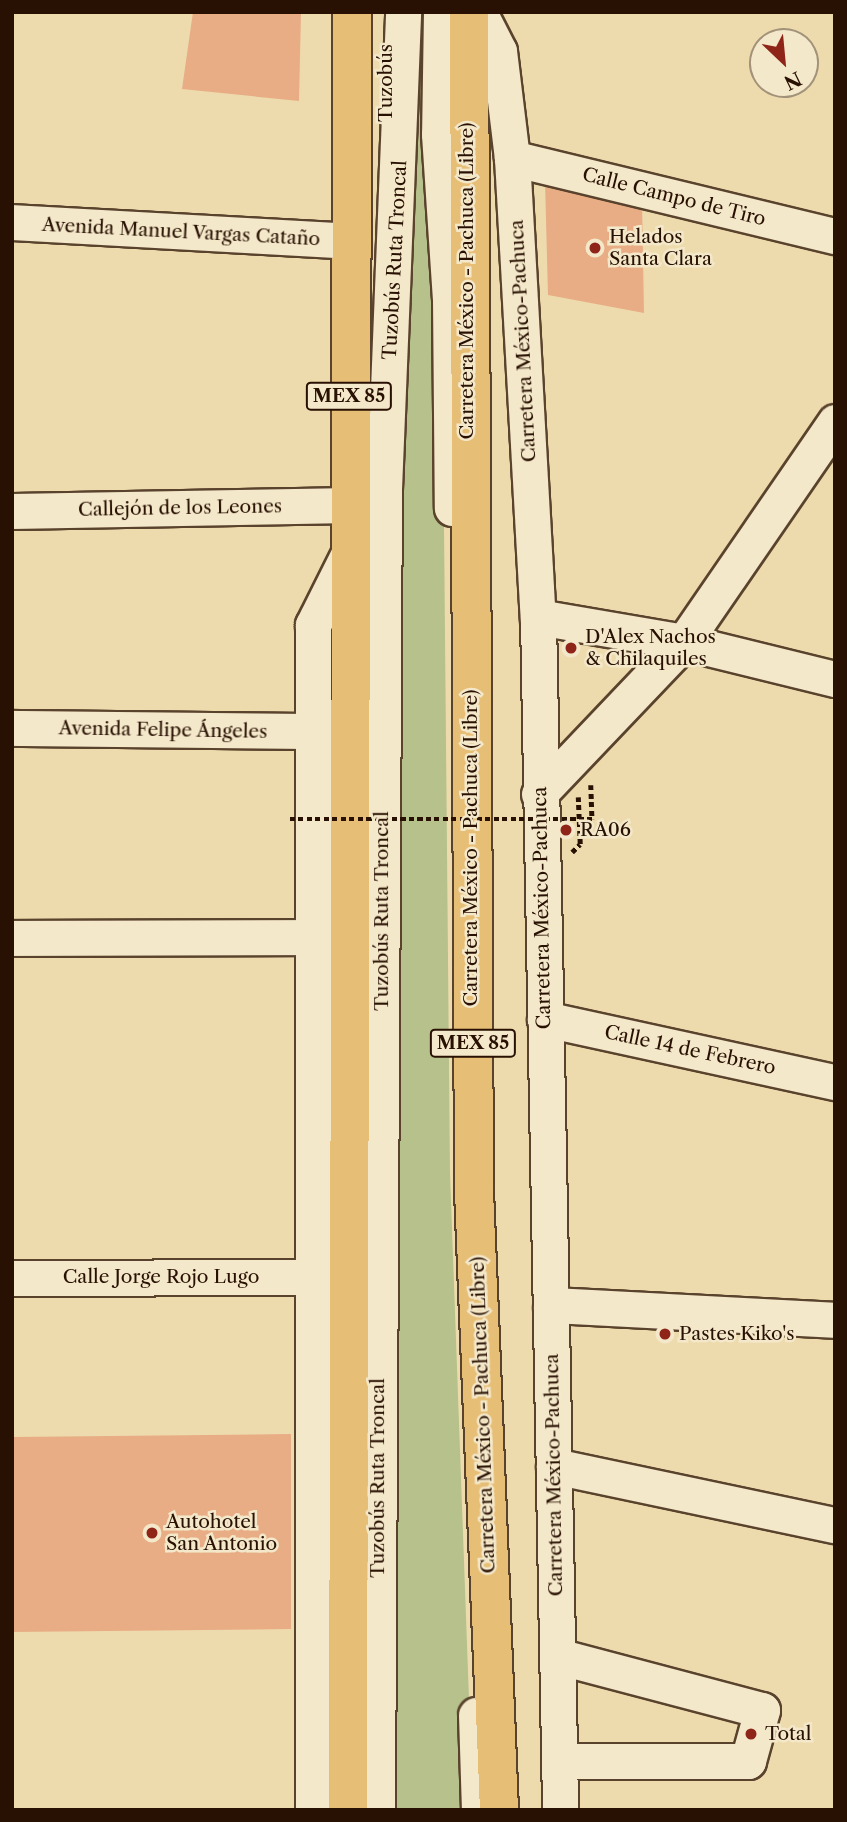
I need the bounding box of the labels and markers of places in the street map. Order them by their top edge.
place label: Helados Santa Clara [609,226,712,270]
marker: Helados Santa Clara [587,240,603,256]
place label: D'Alex Nachos & Chilaquiles [585,626,716,670]
marker: D'Alex Nachos & Chilaquiles [563,640,579,656]
place label: RA06 [580,819,631,841]
marker: RA06 [558,822,574,838]
place label: Pastes Kiko's [679,1323,795,1345]
marker: Pastes Kiko's [657,1326,673,1342]
place label: Autohotel San Antonio [166,1511,278,1555]
marker: Autohotel San Antonio [144,1525,160,1541]
place label: Total [765,1723,811,1745]
marker: Total [743,1726,759,1742]

